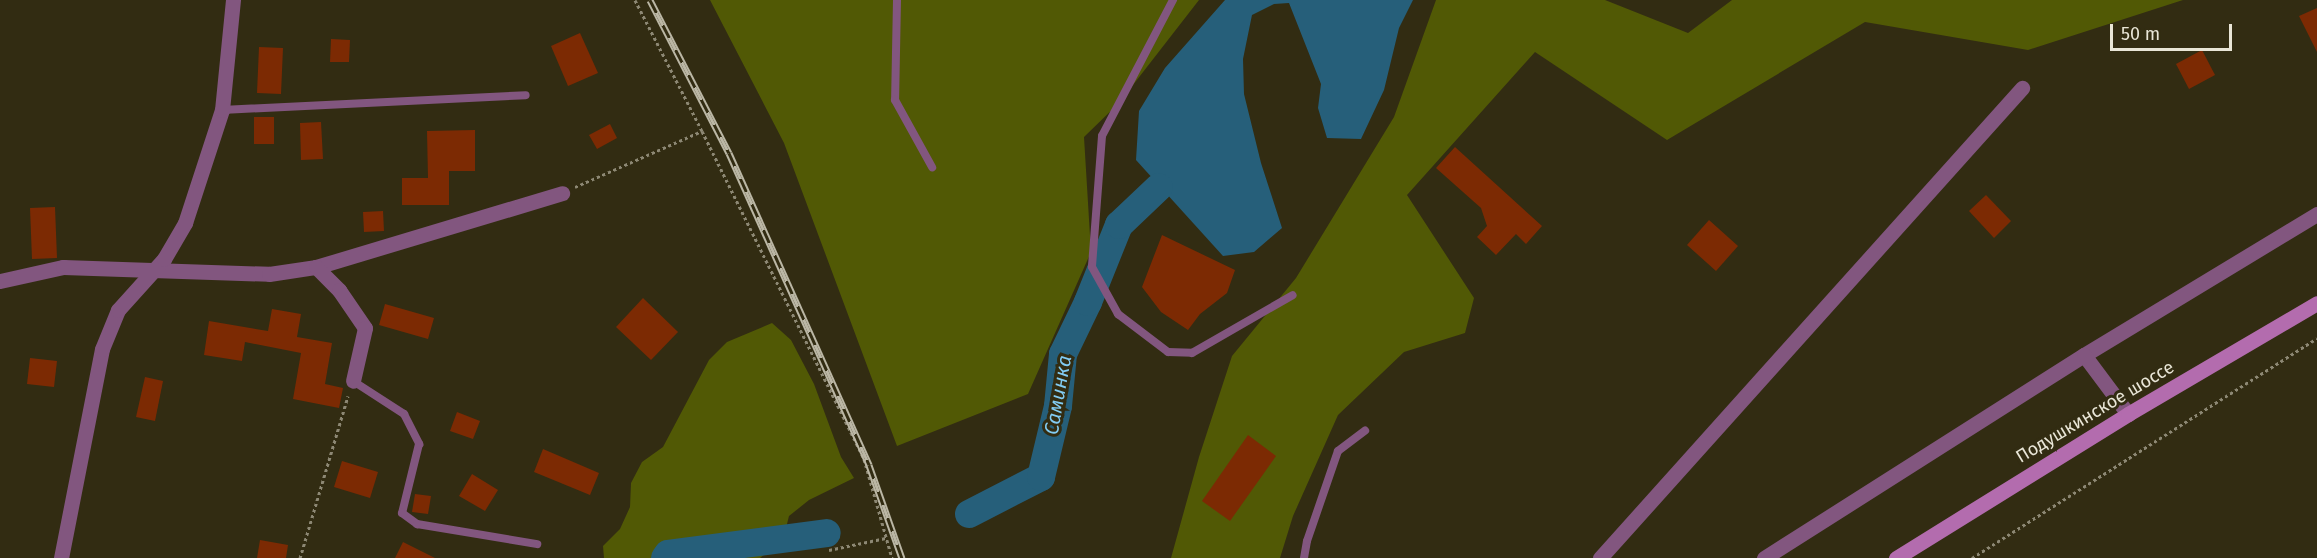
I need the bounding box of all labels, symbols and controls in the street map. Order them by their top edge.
scale bar [2113,12,2234,50]
text: 50 m [2121,23,2160,45]
water label: Саминка [1039,353,1077,437]
street label: Подушкинское шоссе [2012,356,2178,468]

